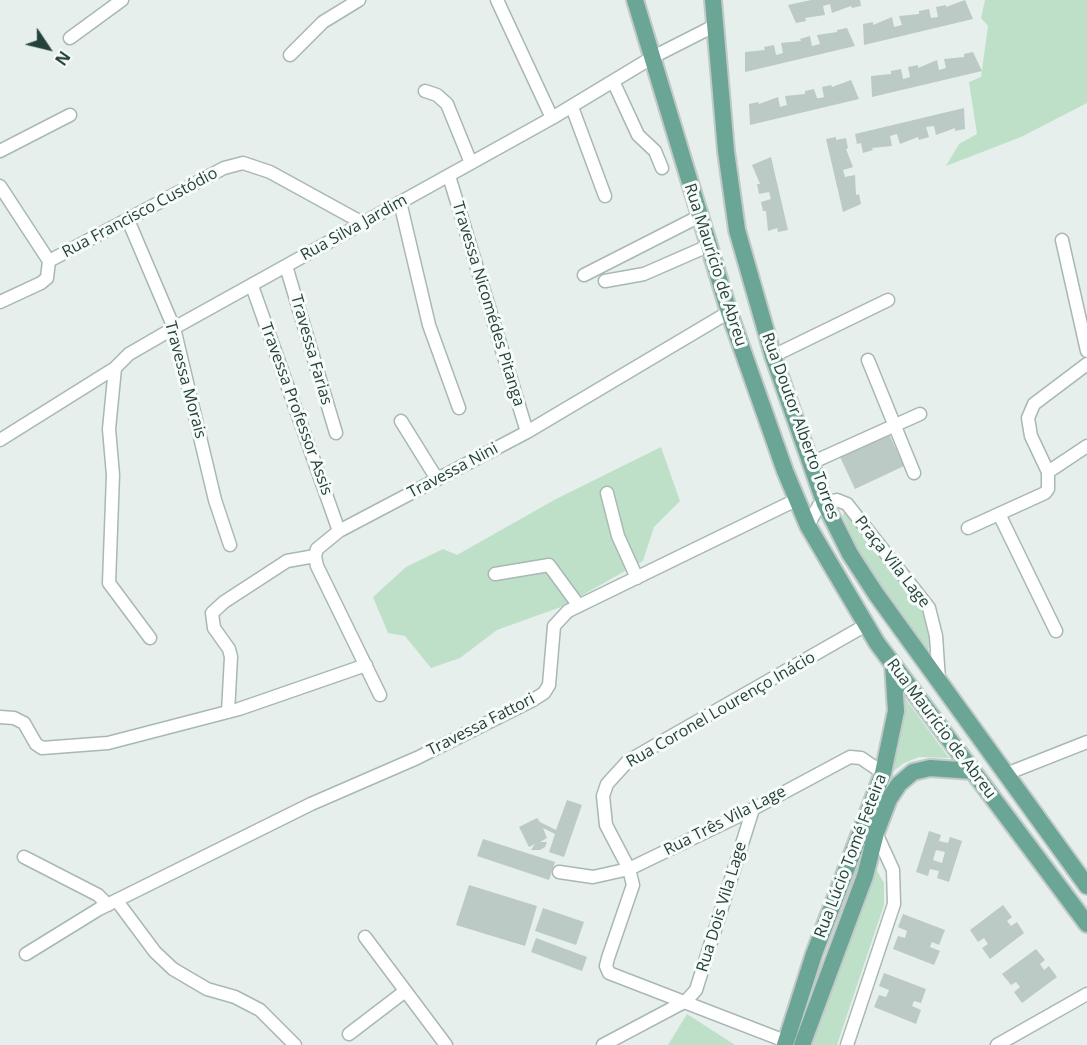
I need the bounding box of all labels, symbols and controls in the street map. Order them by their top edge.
north arrow [18,18,78,78]
text: N [50,47,75,70]
street label: Rua Francisco Custódio [59,164,221,262]
street label: Rua Maurício de Abreu [680,181,750,349]
street label: Rua Silva Jardim [297,191,411,265]
street label: Travessa Nicomédes Pitanga [448,199,528,409]
street label: Travessa Farias [286,293,336,407]
street label: Travessa Morais [160,319,210,441]
street label: Travessa Professor Assis [256,320,336,498]
street label: Rua Doutor Alberto Torres [757,330,843,522]
street label: Travessa Nini [405,439,501,503]
street label: Praça Vila Lage [850,512,934,612]
street label: Rua Coronel Lourenço Inácio [623,648,819,772]
street label: Rua Maurício de Abreu [882,655,1000,803]
street label: Travessa Fattori [424,690,538,760]
street label: Rua Lúcio Tomé Feteira [811,771,891,941]
street label: Rua Três Vila Lage [661,782,789,860]
street label: Rua Dois Vila Lage [693,839,751,975]

